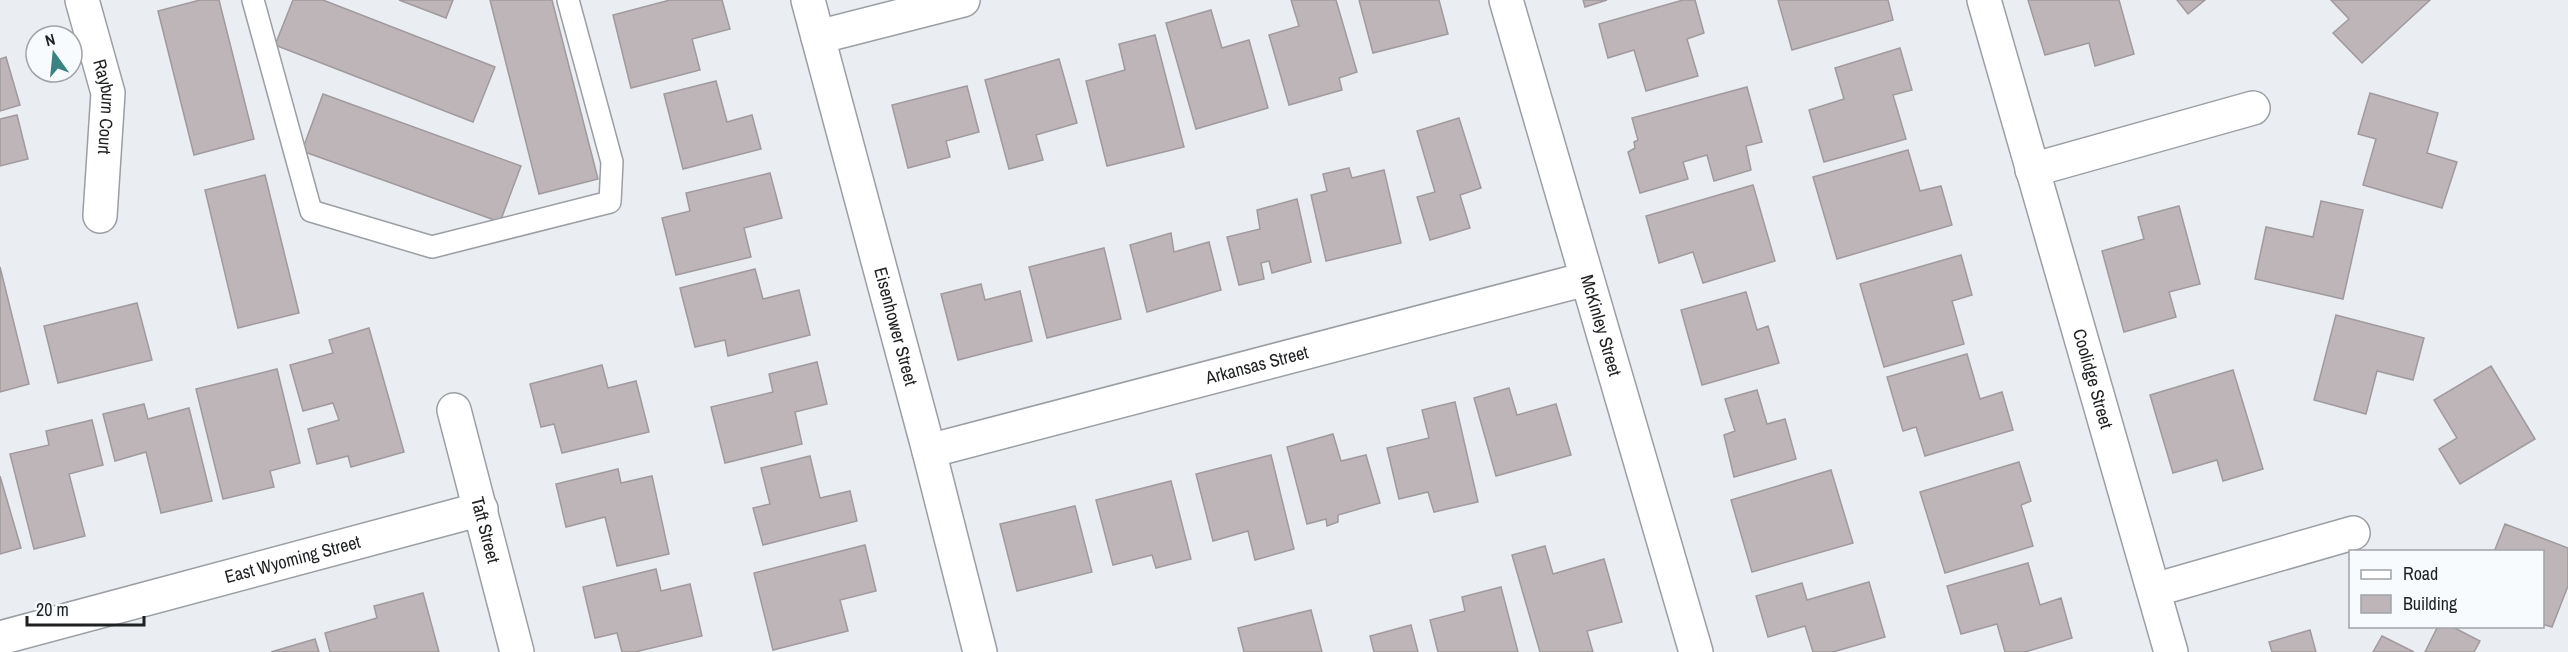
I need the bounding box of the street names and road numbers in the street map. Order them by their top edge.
street label: Rayburn Court [87,56,121,155]
street label: Eisenhower Street [868,264,924,388]
street label: McKinley Street [1575,272,1628,379]
street label: Coolidge Street [2067,326,2119,431]
street label: Arkansas Street [1202,339,1311,390]
street label: Taft Street [465,494,506,566]
street label: East Wyoming Street [222,529,363,589]

